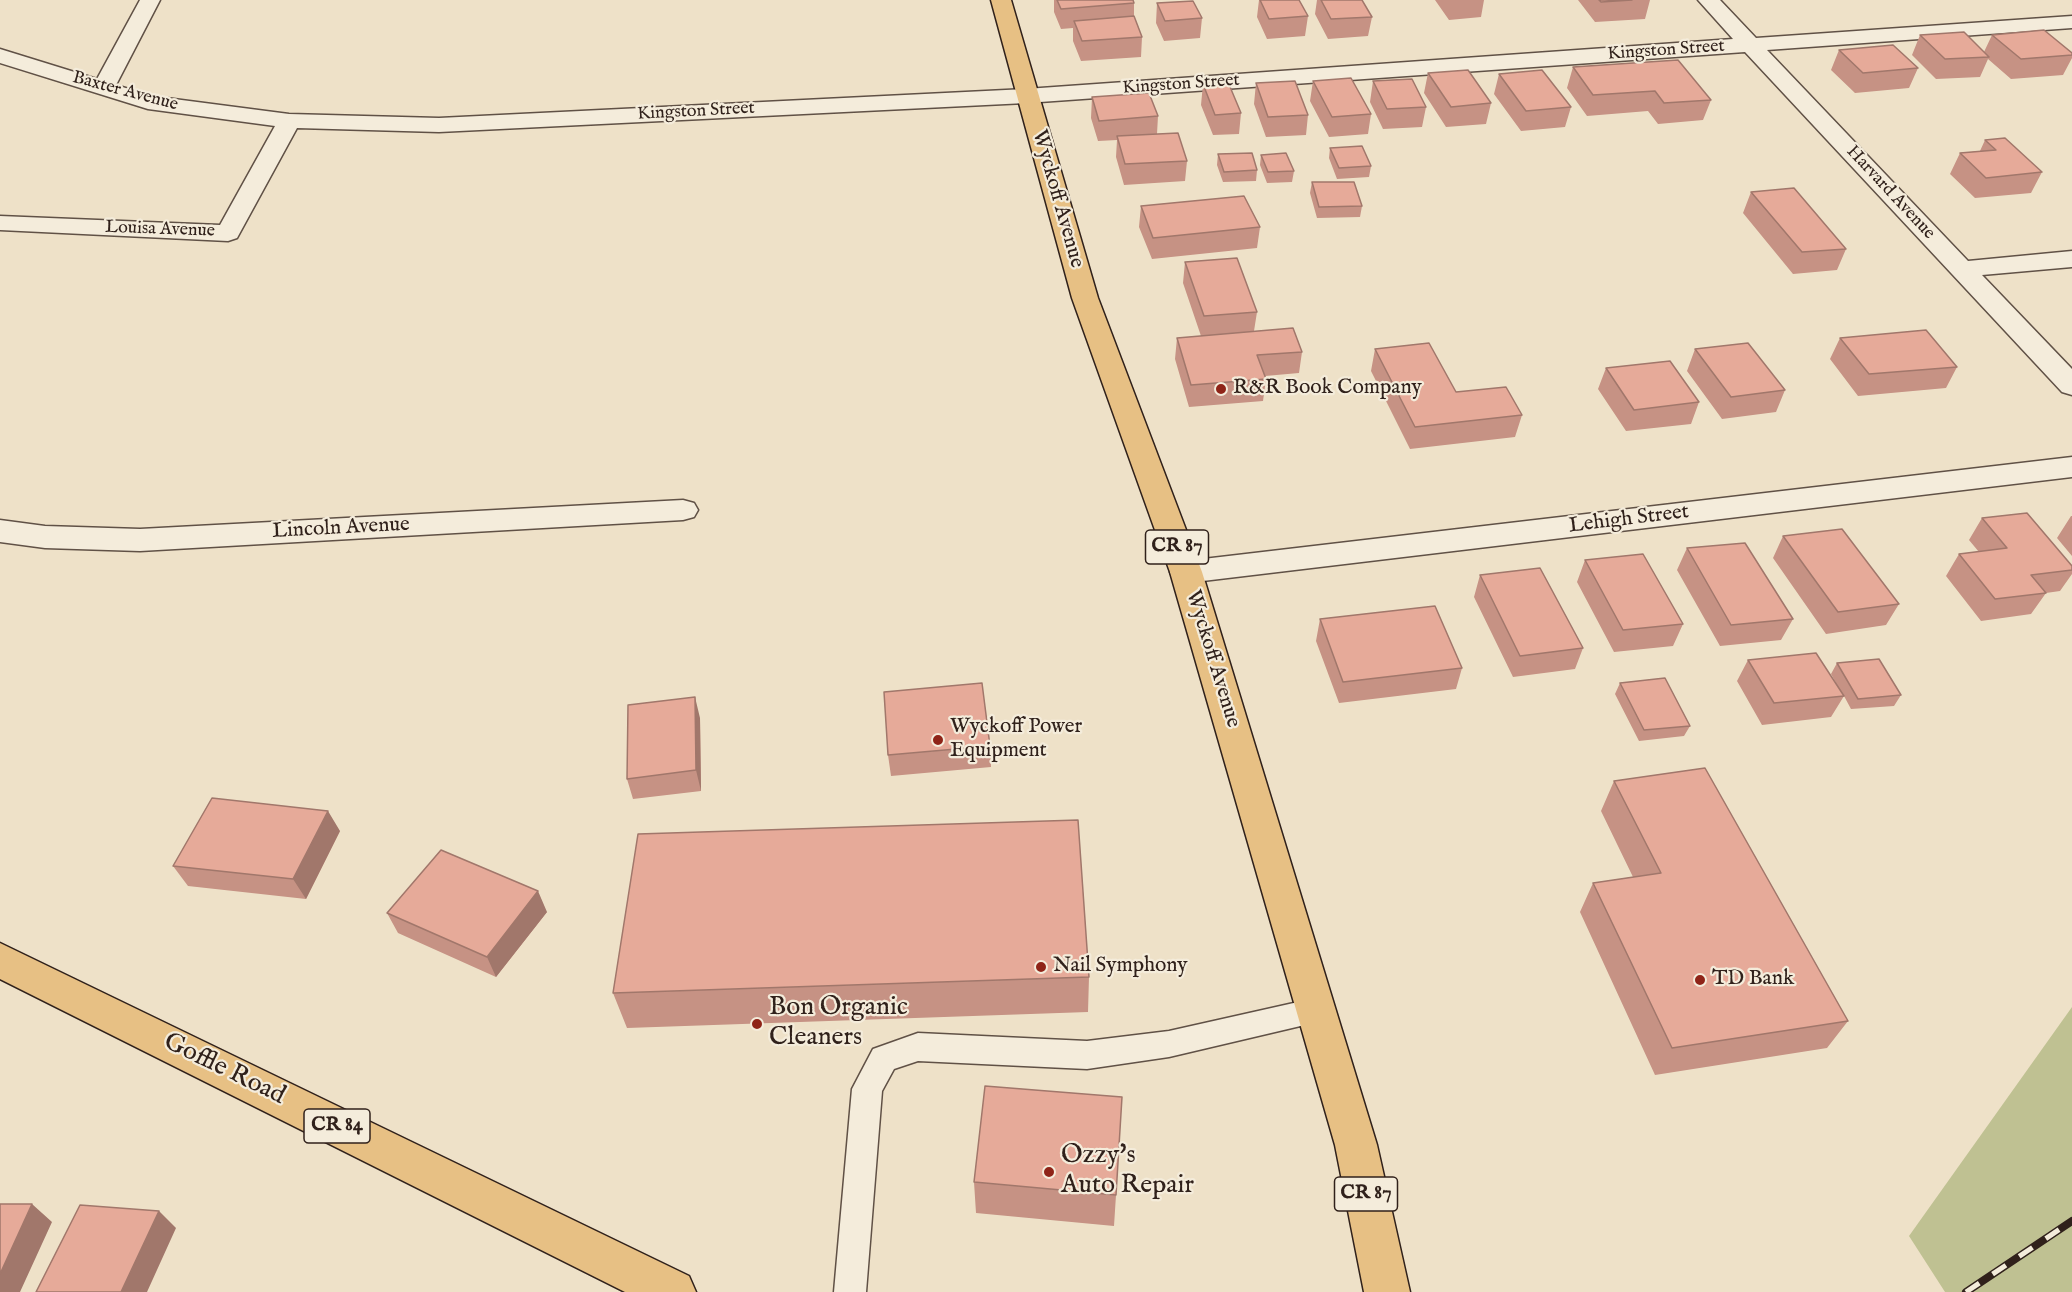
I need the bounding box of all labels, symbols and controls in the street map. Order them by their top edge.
street label: Kingston Street [1607,36,1725,66]
street label: Baxter Avenue [70,68,180,116]
street label: Kingston Street [1122,70,1240,100]
street label: Kingston Street [637,98,755,126]
street label: Wyckoff Avenue [1025,127,1089,271]
street label: Harvard Avenue [1841,141,1939,245]
street label: Louisa Avenue [105,217,215,243]
place label: R&R Book Company [1233,376,1422,402]
marker: R&R Book Company [1214,382,1228,396]
street label: Lehigh Street [1567,500,1691,540]
street label: Lincoln Avenue [272,513,410,545]
road number: CR 87 [1146,530,1208,564]
street label: Wyckoff Avenue [1179,587,1245,731]
place label: Wyckoff Power Equipment [950,715,1082,765]
marker: Wyckoff Power Equipment [931,733,945,747]
place label: Nail Symphony [1053,954,1188,980]
marker: Nail Symphony [1034,960,1048,974]
place label: TD Bank [1712,967,1794,993]
marker: TD Bank [1693,973,1707,987]
place label: Bon Organic Cleaners [769,993,908,1054]
marker: Bon Organic Cleaners [750,1017,764,1031]
street label: Goffle Road [158,1027,290,1113]
road number: CR 84 [304,1109,370,1143]
place label: Ozzy's Auto Repair [1061,1141,1194,1202]
marker: Ozzy's Auto Repair [1042,1165,1056,1179]
road number: CR 87 [1334,1177,1398,1211]

